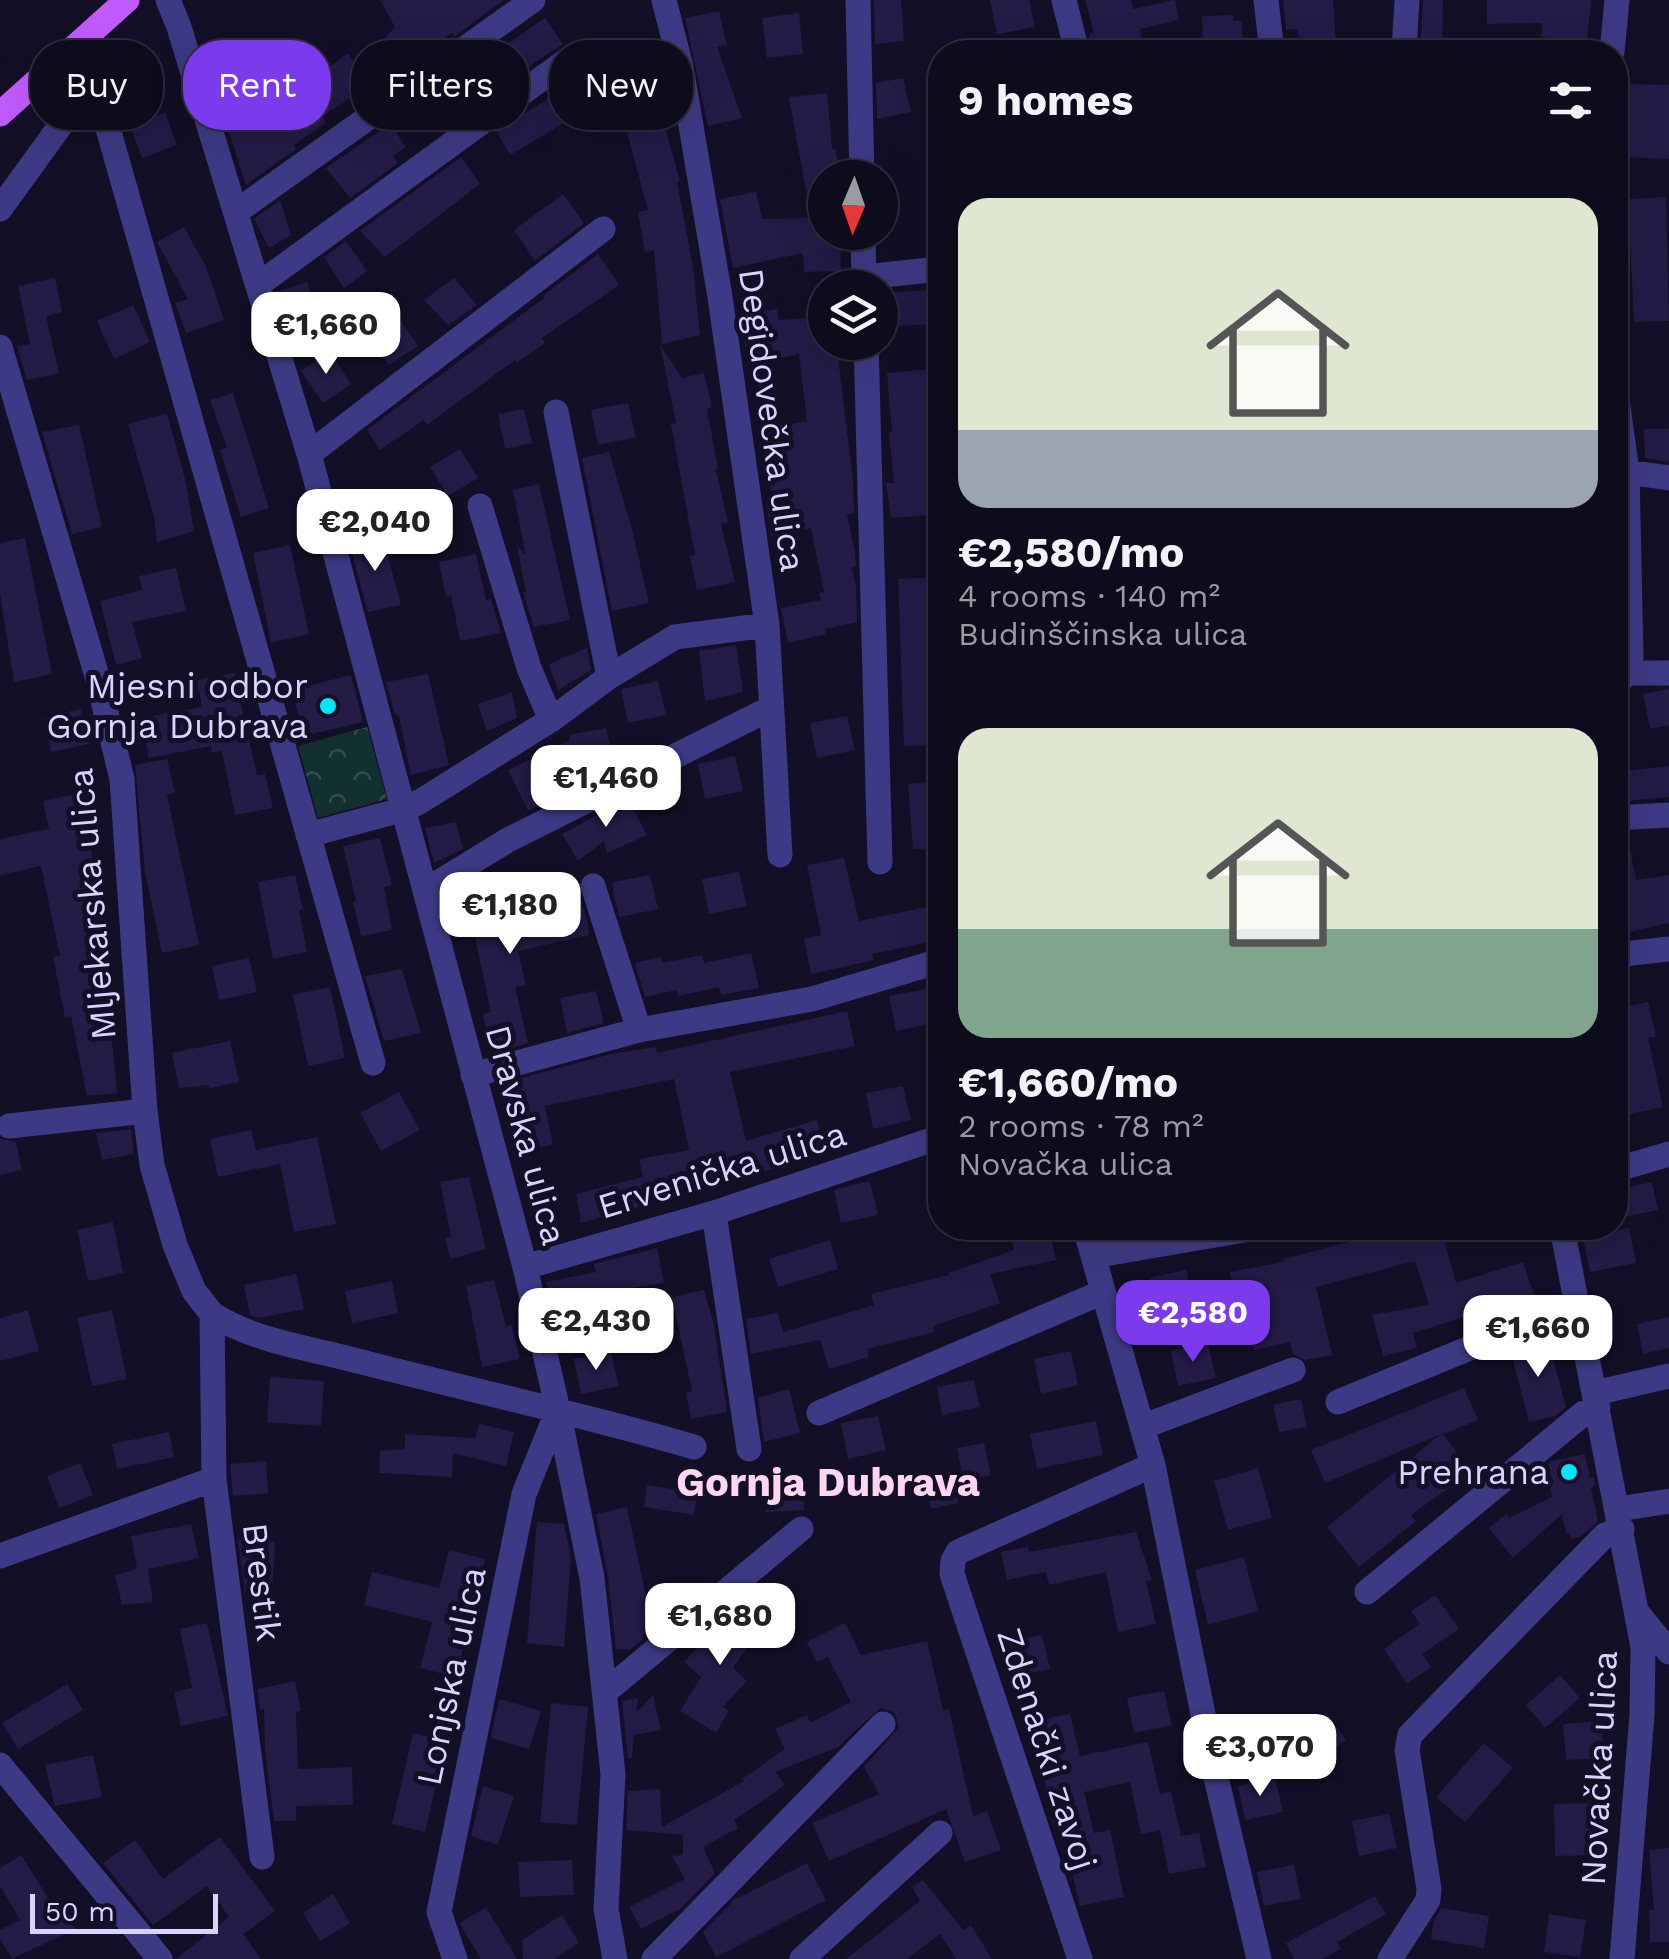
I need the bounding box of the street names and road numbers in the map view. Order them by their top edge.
street label: Degidovečka ulica [730,266,814,574]
street label: Mljekarska ulica [59,766,125,1042]
street label: Dravska ulica [477,1021,575,1249]
street label: Ervenička ulica [593,1112,851,1228]
street label: Brestik [234,1520,290,1644]
street label: Lonjska ulica [407,1563,495,1789]
street label: Zdenački zavoj [988,1623,1106,1875]
street label: Novačka ulica [1572,1650,1626,1886]

